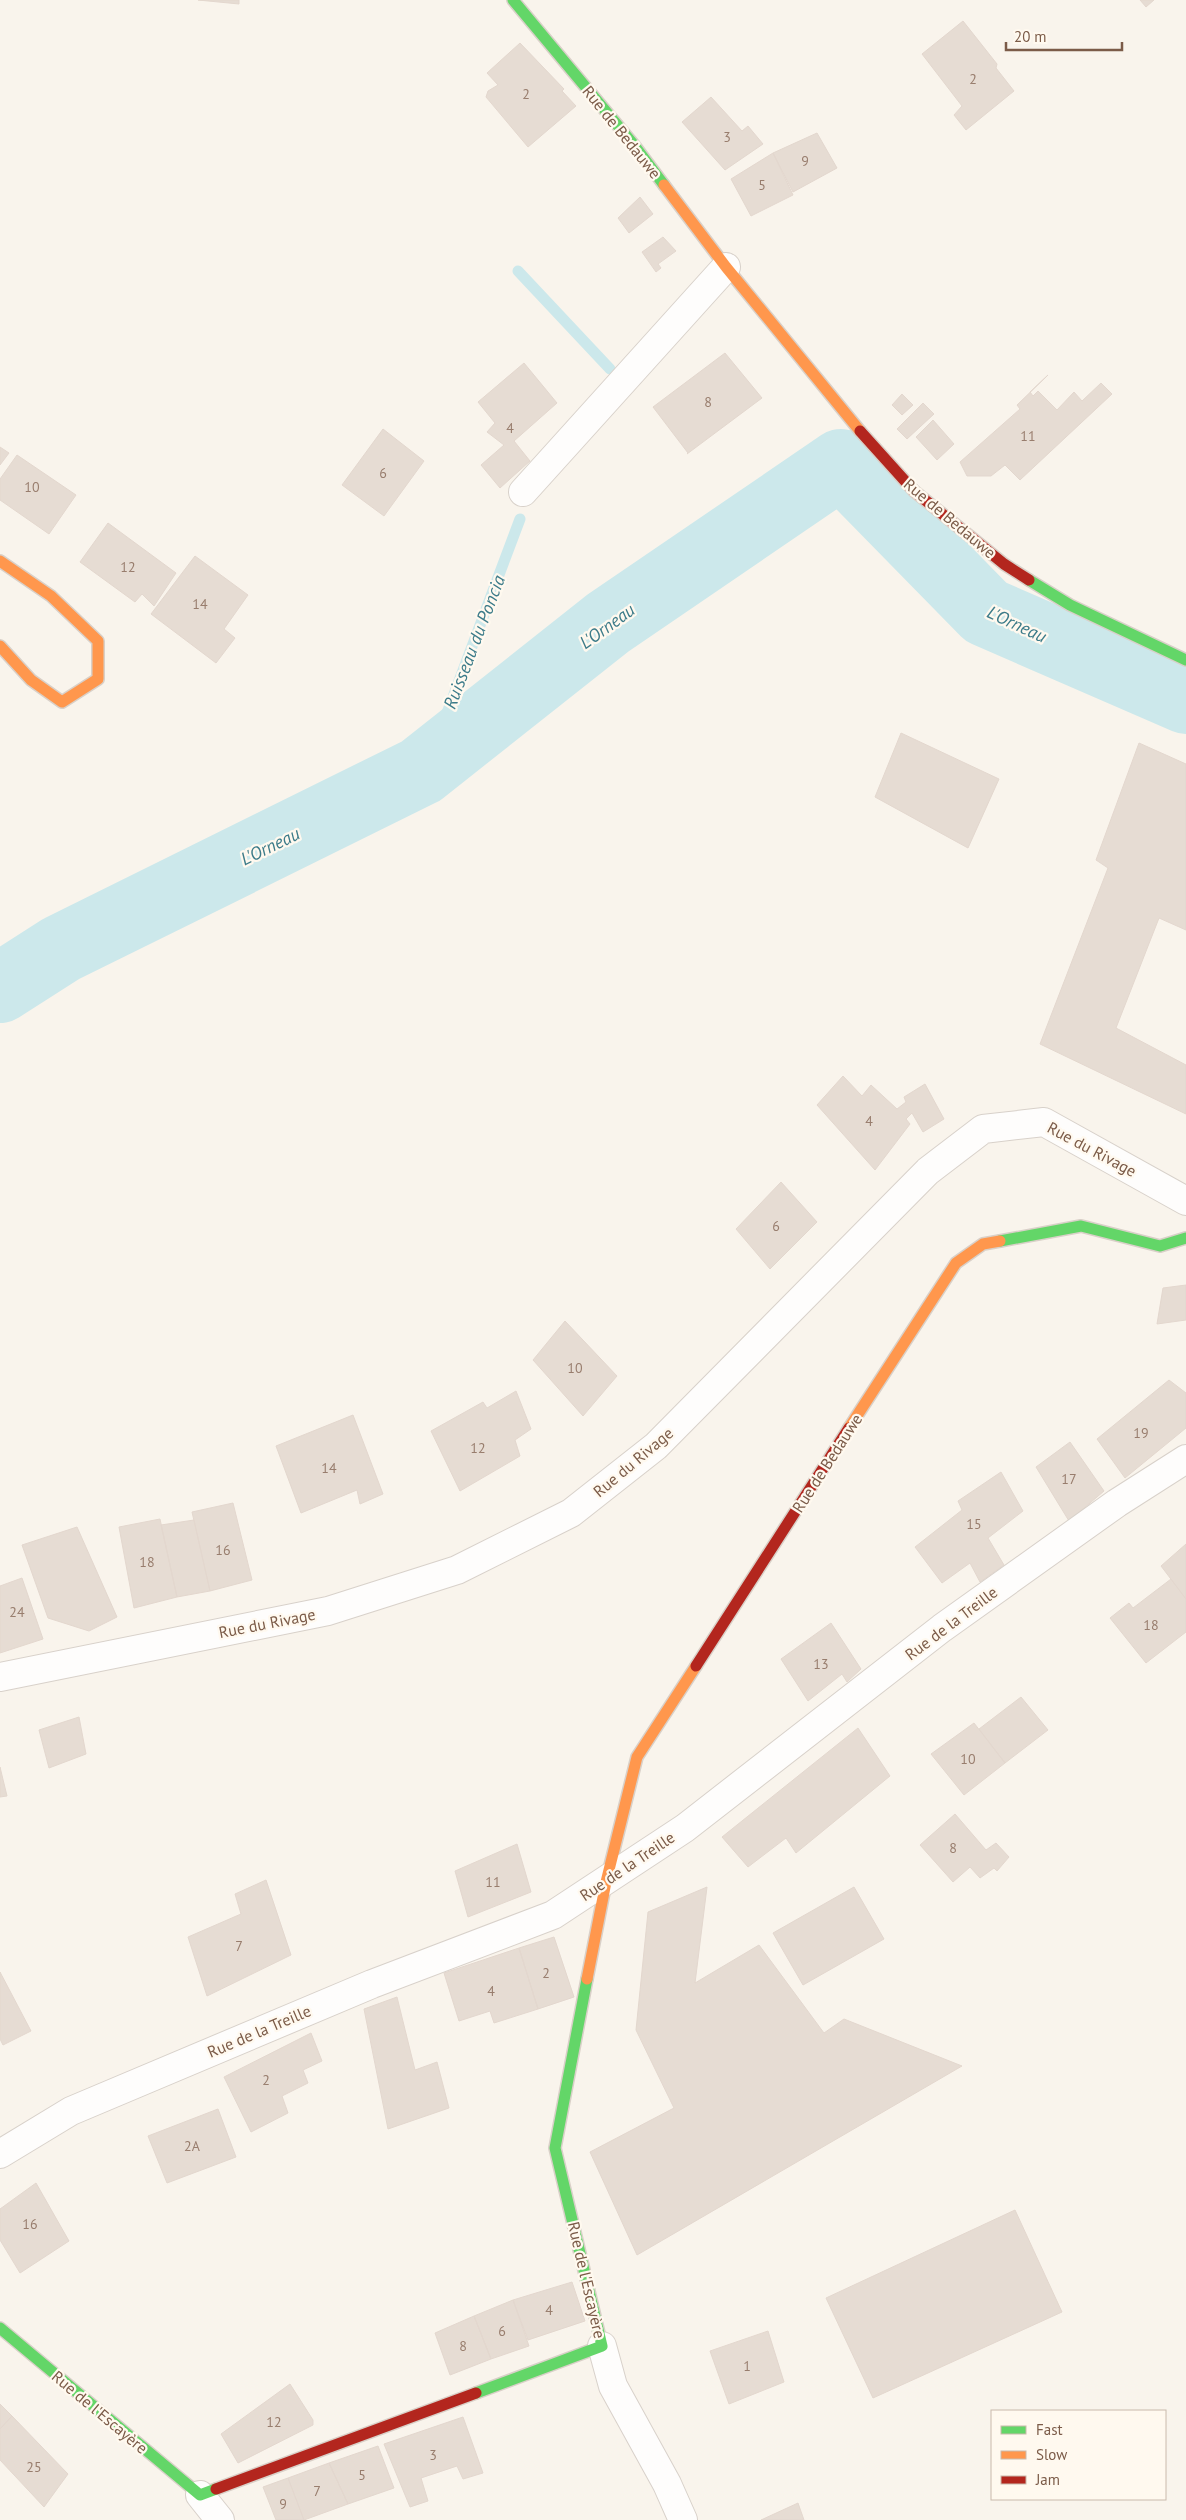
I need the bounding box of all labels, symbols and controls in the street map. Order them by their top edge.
scale bar [1006,20,1122,52]
text: 20 m [1014,27,1047,46]
house number: 2 [969,70,977,88]
street label: Rue de Bedauwe [578,82,666,182]
house number: 2 [522,85,530,103]
house number: 3 [723,128,731,146]
house number: 9 [801,152,809,170]
house number: 5 [758,176,766,194]
house number: 8 [704,393,712,411]
house number: 4 [506,419,514,437]
house number: 11 [1020,427,1036,445]
house number: 6 [379,464,387,482]
street label: Rue de Bedauwe [900,474,1000,562]
house number: 10 [24,478,40,496]
house number: 12 [120,558,136,576]
water label: Ruisseau du Poncia [438,572,510,712]
house number: 14 [192,595,208,613]
water label: L'Orneau [575,598,639,654]
water label: L'Orneau [984,600,1050,648]
water label: L'Orneau [237,822,303,870]
house number: 4 [865,1112,873,1130]
street label: Rue du Rivage [1044,1117,1140,1181]
house number: 6 [772,1217,780,1235]
house number: 10 [567,1359,583,1377]
street label: Rue de Bedauwe [788,1410,866,1516]
street label: Rue du Rivage [589,1423,677,1501]
house number: 19 [1133,1424,1149,1442]
house number: 12 [470,1439,486,1457]
house number: 14 [321,1459,337,1477]
house number: 17 [1061,1470,1077,1488]
house number: 15 [966,1515,982,1533]
house number: 16 [215,1541,231,1559]
house number: 18 [139,1553,155,1571]
street label: Rue de la Treille [901,1582,1001,1664]
house number: 24 [9,1603,25,1621]
street label: Rue du Rivage [217,1604,317,1642]
house number: 18 [1143,1616,1159,1634]
house number: 13 [813,1655,829,1673]
house number: 10 [960,1750,976,1768]
street label: Rue de la Treille [576,1827,678,1905]
house number: 8 [949,1839,957,1857]
house number: 11 [485,1873,501,1891]
house number: 7 [235,1937,243,1955]
house number: 2 [542,1964,550,1982]
house number: 4 [487,1982,495,2000]
street label: Rue de la Treille [204,2000,314,2062]
house number: 2 [262,2071,270,2089]
house number: 2A [184,2137,201,2155]
house number: 16 [22,2215,38,2233]
street label: Rue de l'Escayère [564,2220,610,2340]
house number: 4 [545,2301,553,2319]
house number: 6 [498,2322,506,2340]
house number: 8 [459,2337,467,2355]
house number: 1 [743,2357,751,2375]
street label: Rue de l'Escayère [48,2366,152,2458]
legend [991,2410,1166,2500]
house number: 12 [266,2413,282,2431]
text: Fast [1036,2420,1063,2439]
text: Slow [1036,2445,1067,2464]
house number: 3 [429,2446,437,2464]
house number: 25 [26,2458,42,2476]
house number: 5 [358,2466,366,2484]
text: Jam [1035,2470,1060,2489]
house number: 7 [313,2482,321,2500]
house number: 9 [279,2495,287,2513]

